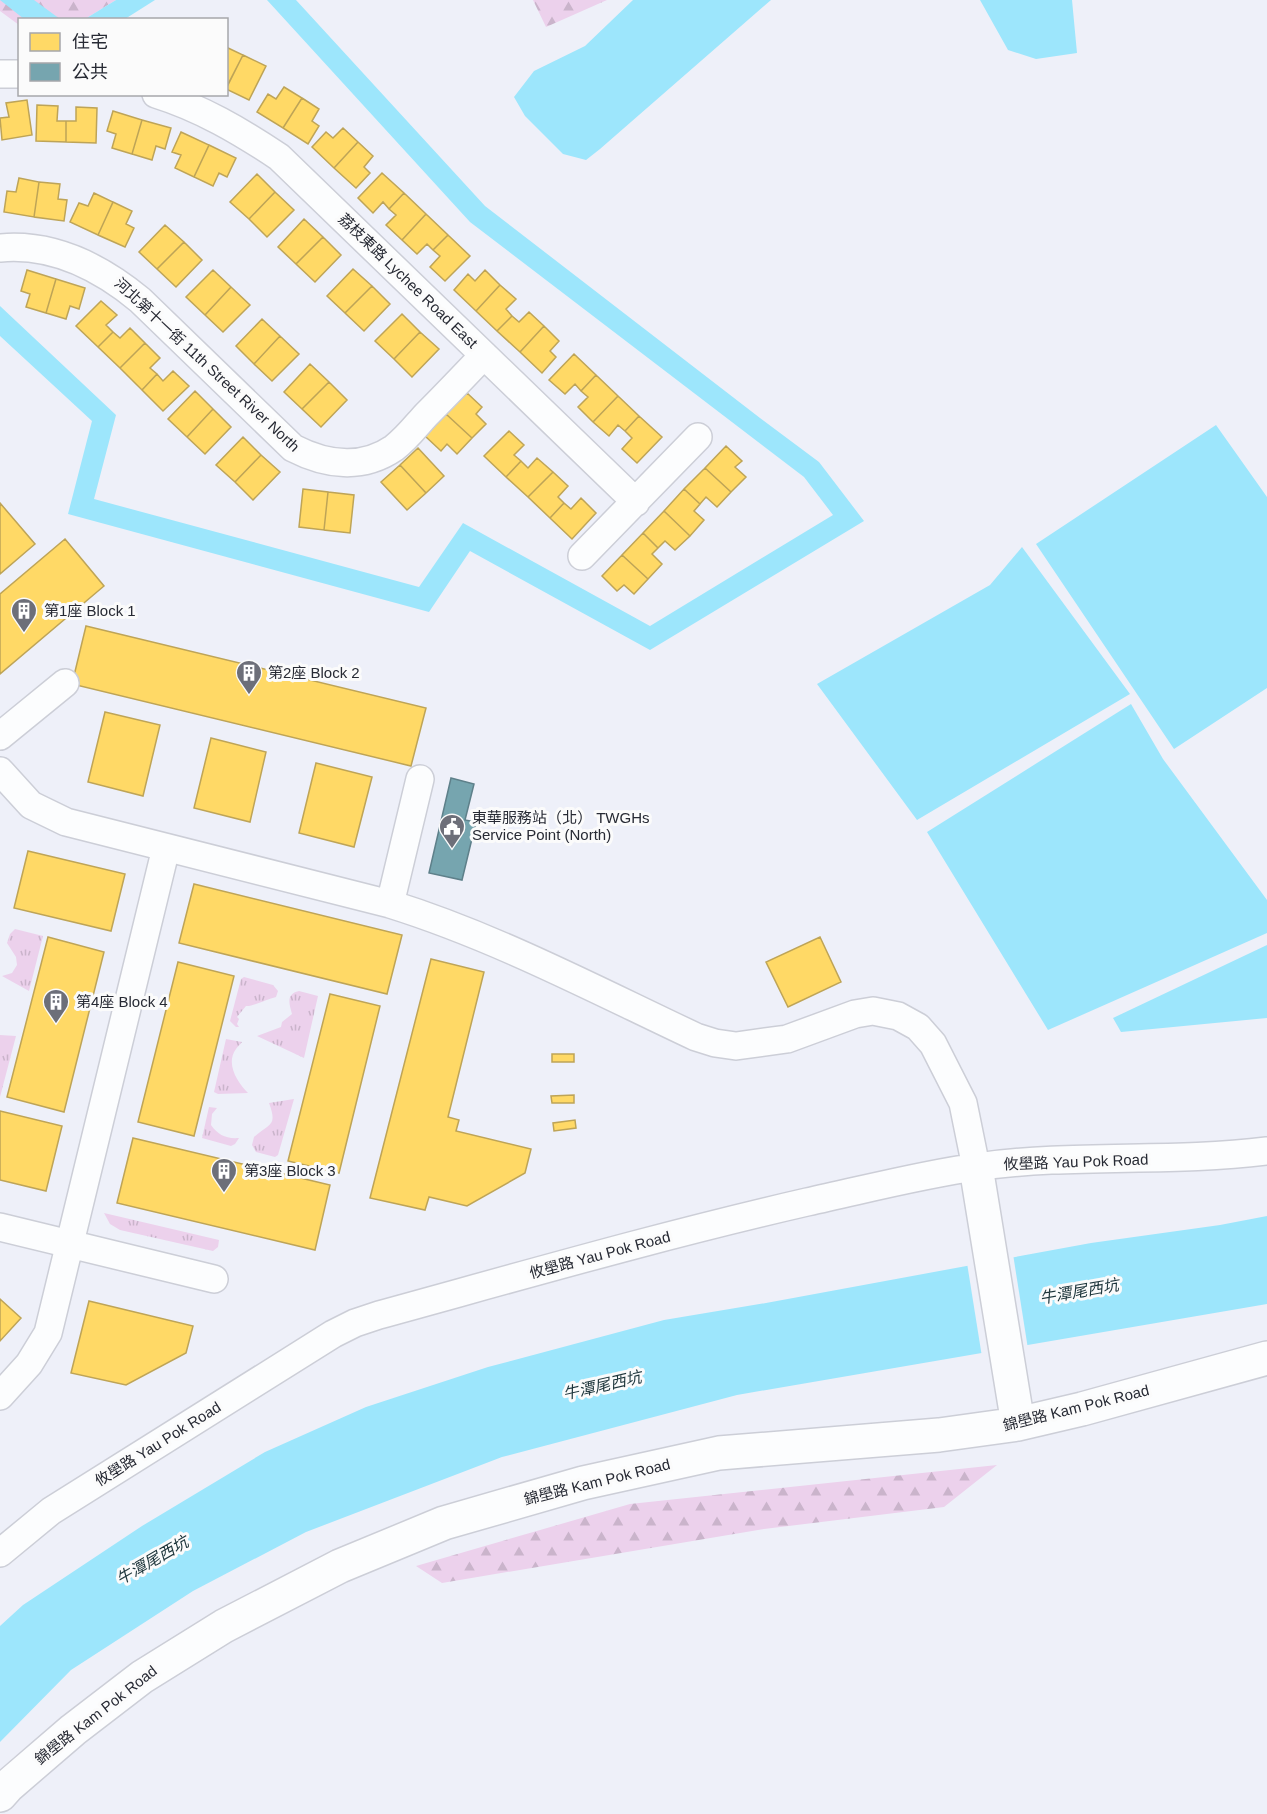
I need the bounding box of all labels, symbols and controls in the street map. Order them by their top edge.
legend [18,18,228,96]
text: 住宅 [72,32,108,52]
text: 公共 [72,62,108,82]
street label: 荔枝東路 Lychee Road East [335,210,482,352]
street label: 河北第十一街 11th Street River North [111,274,303,455]
building icon: 第1座 Block 1 [9,596,39,634]
place label: 第1座 Block 1 [44,602,136,619]
building icon: 第2座 Block 2 [234,658,264,696]
place label: 第2座 Block 2 [268,664,360,681]
place label: 東華服務站（北） TWGHs Service Point (North) [472,809,650,843]
public building icon: 東華服務站（北） TWGHs Service Point (North) [437,812,467,850]
building icon: 第4座 Block 4 [41,987,71,1025]
place label: 第4座 Block 4 [76,993,168,1010]
street label: 攸壆路 Yau Pok Road [1003,1150,1149,1173]
building icon: 第3座 Block 3 [209,1156,239,1194]
place label: 第3座 Block 3 [244,1162,336,1179]
street label: 攸壆路 Yau Pok Road [528,1228,672,1281]
water label: 牛潭尾西坑 [1038,1276,1122,1307]
water label: 牛潭尾西坑 [561,1368,645,1403]
street label: 錦壆路 Kam Pok Road [1001,1381,1151,1434]
street label: 攸壆路 Yau Pok Road [92,1398,224,1489]
street label: 錦壆路 Kam Pok Road [522,1455,672,1508]
water label: 牛潭尾西坑 [113,1532,193,1588]
street label: 錦壆路 Kam Pok Road [31,1662,160,1767]

